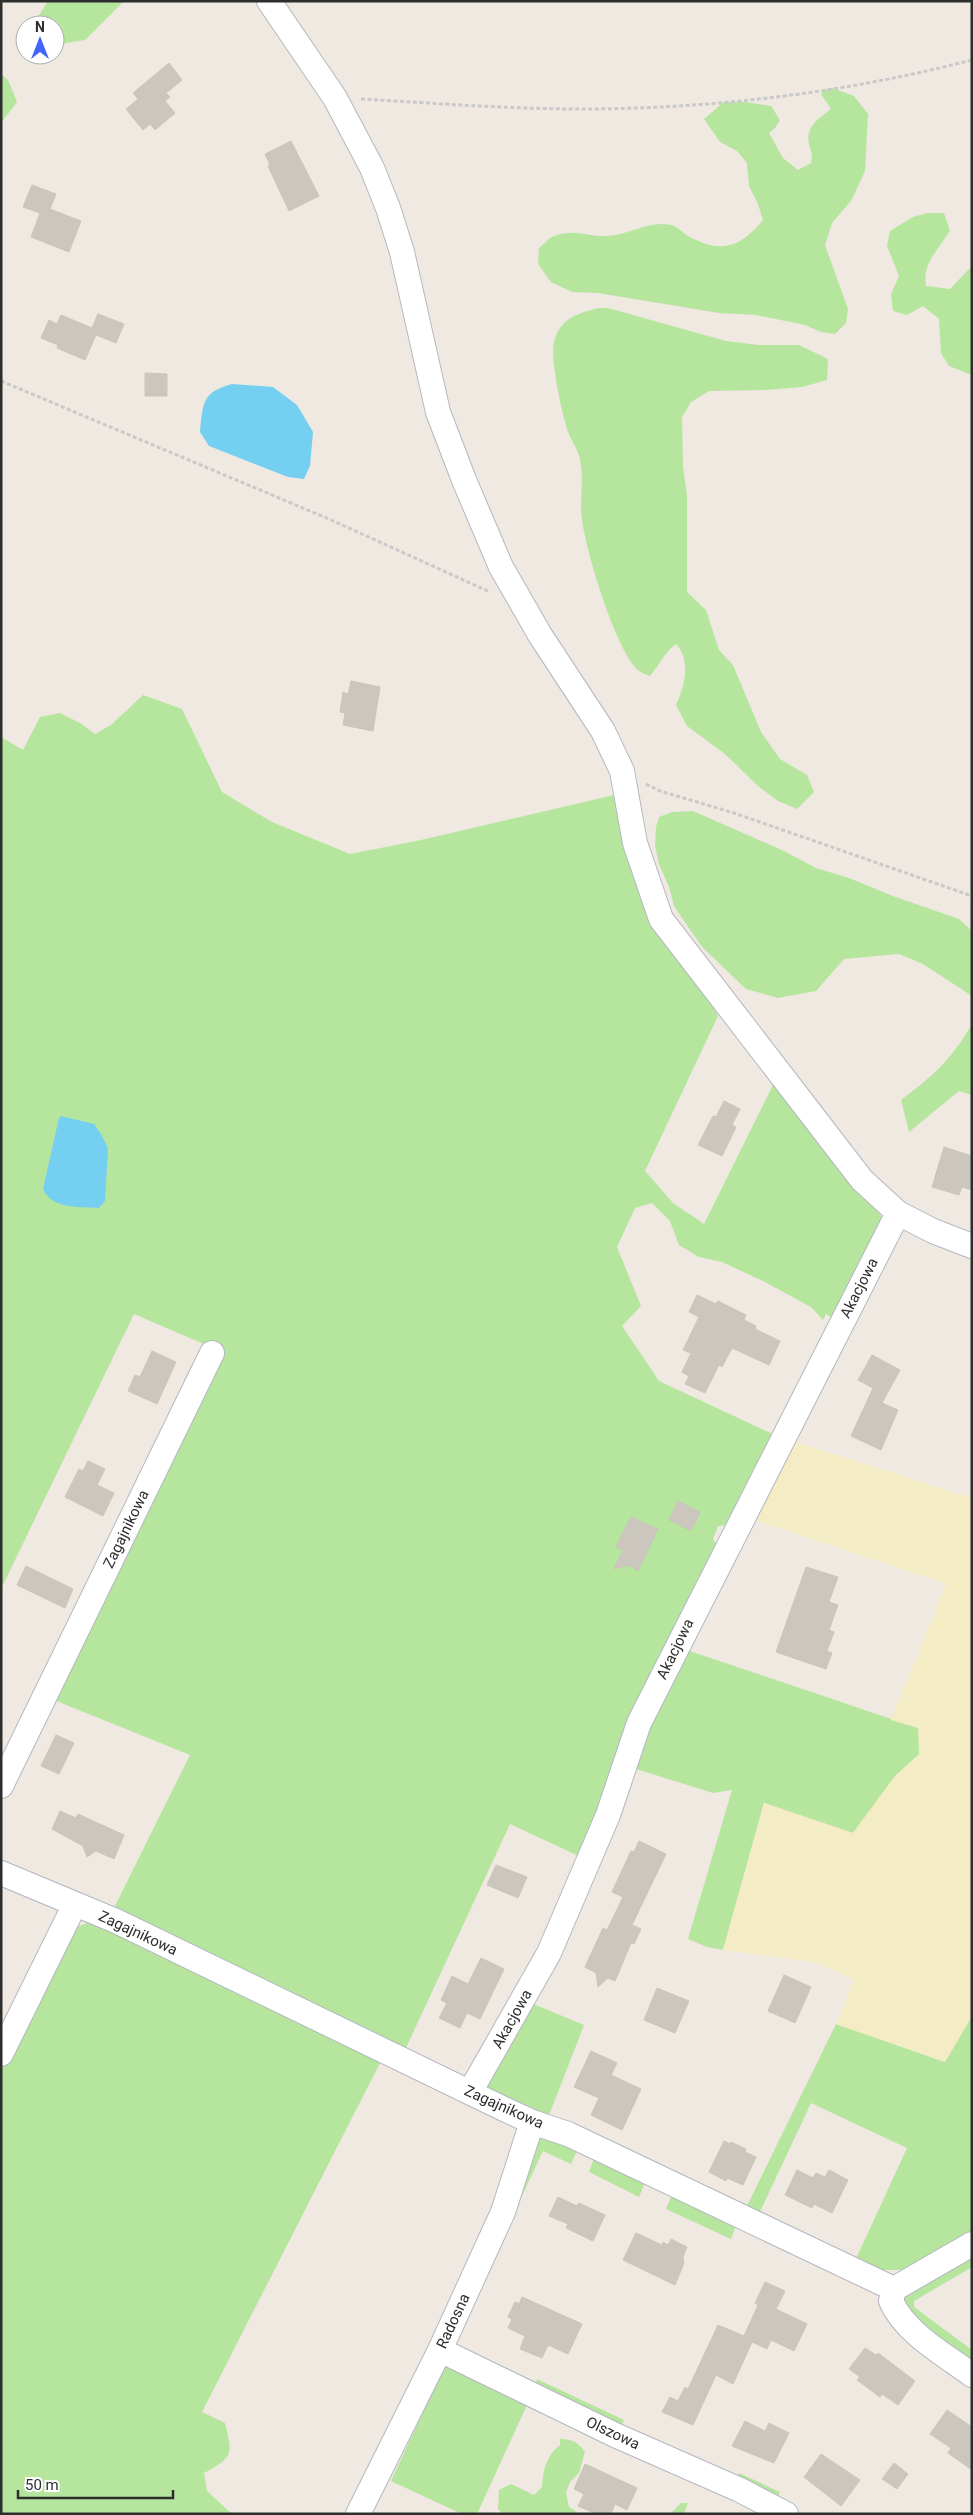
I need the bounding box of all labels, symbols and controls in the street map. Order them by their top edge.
north arrow [15,15,65,65]
text: N [35,19,45,35]
street label: Akacjowa [836,1255,882,1321]
street label: Zagajnikowa [99,1487,153,1571]
street label: Akacjowa [653,1616,697,1682]
street label: Zagajnikowa [96,1907,180,1959]
street label: Akacjowa [488,1986,536,2052]
street label: Zagajnikowa [462,2082,546,2132]
street label: Radosna [432,2291,474,2351]
street label: Olszowa [583,2413,643,2453]
scale bar [18,2468,172,2500]
text: 50 m [25,2476,59,2494]

